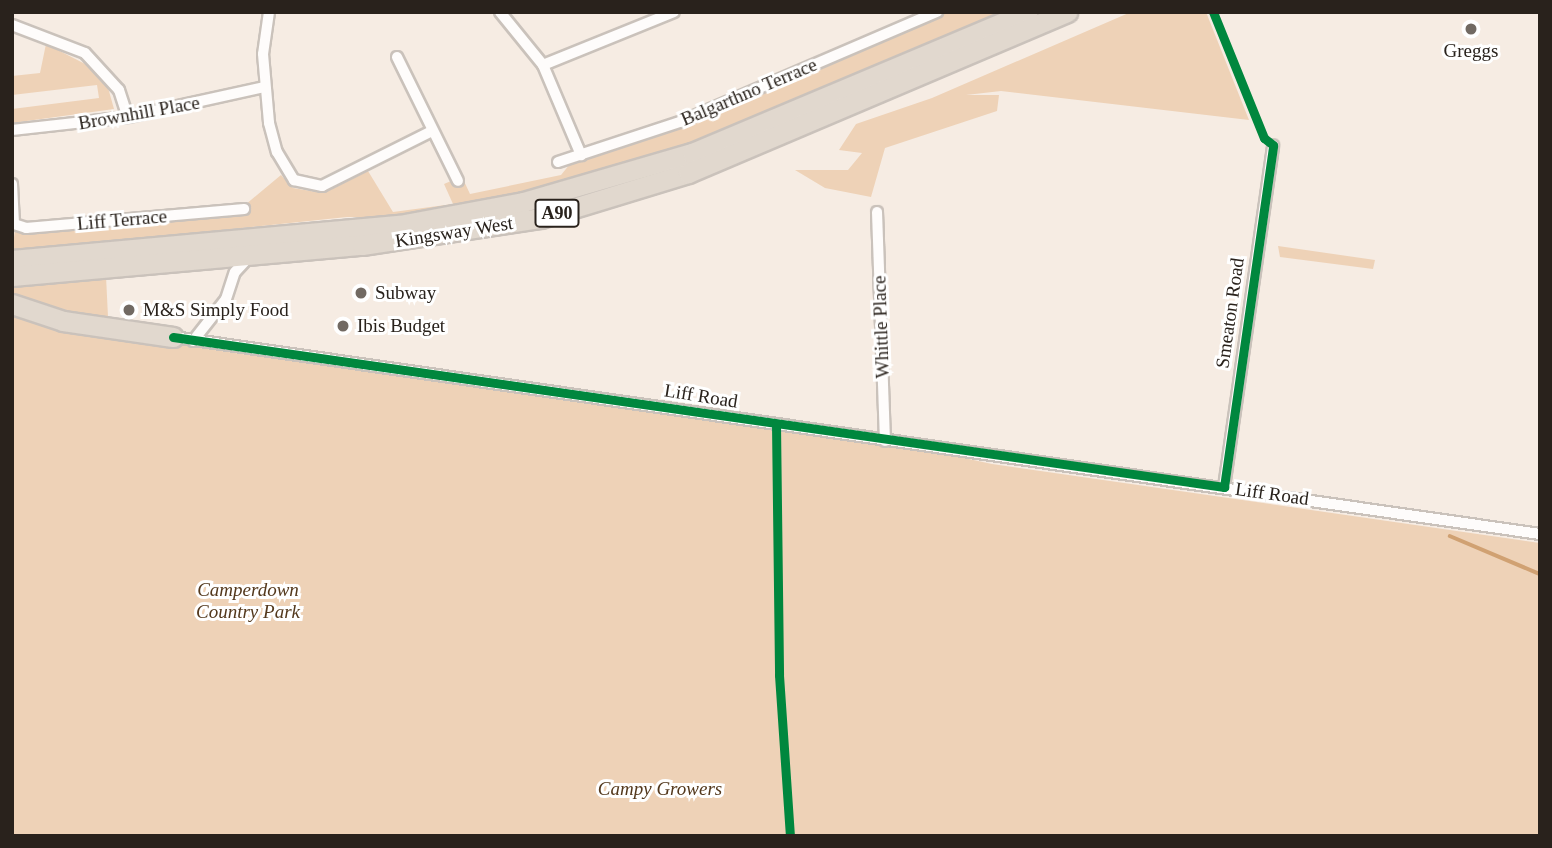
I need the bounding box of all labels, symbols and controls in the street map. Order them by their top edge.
marker: Greggs [1463,21,1479,37]
place label: Greggs [1444,40,1498,62]
street label: Balgarthno Terrace [677,53,821,131]
street label: Brownhill Place [76,91,202,135]
road number: A90 [534,198,580,228]
street label: Liff Terrace [76,205,168,235]
street label: Kingsway West [393,211,515,253]
street label: Smeaton Road [1211,256,1249,370]
street label: Whittle Place [868,275,894,379]
place label: Subway [375,282,436,304]
marker: Subway [353,285,369,301]
place label: M&S Simply Food [143,299,289,321]
marker: M&S Simply Food [121,302,137,318]
place label: Ibis Budget [357,315,445,337]
marker: Ibis Budget [335,318,351,334]
street label: Liff Road [663,379,739,413]
street label: Liff Road [1234,478,1310,510]
park label: Camperdown Country Park [196,579,300,623]
park label: Campy Growers [598,778,722,800]

